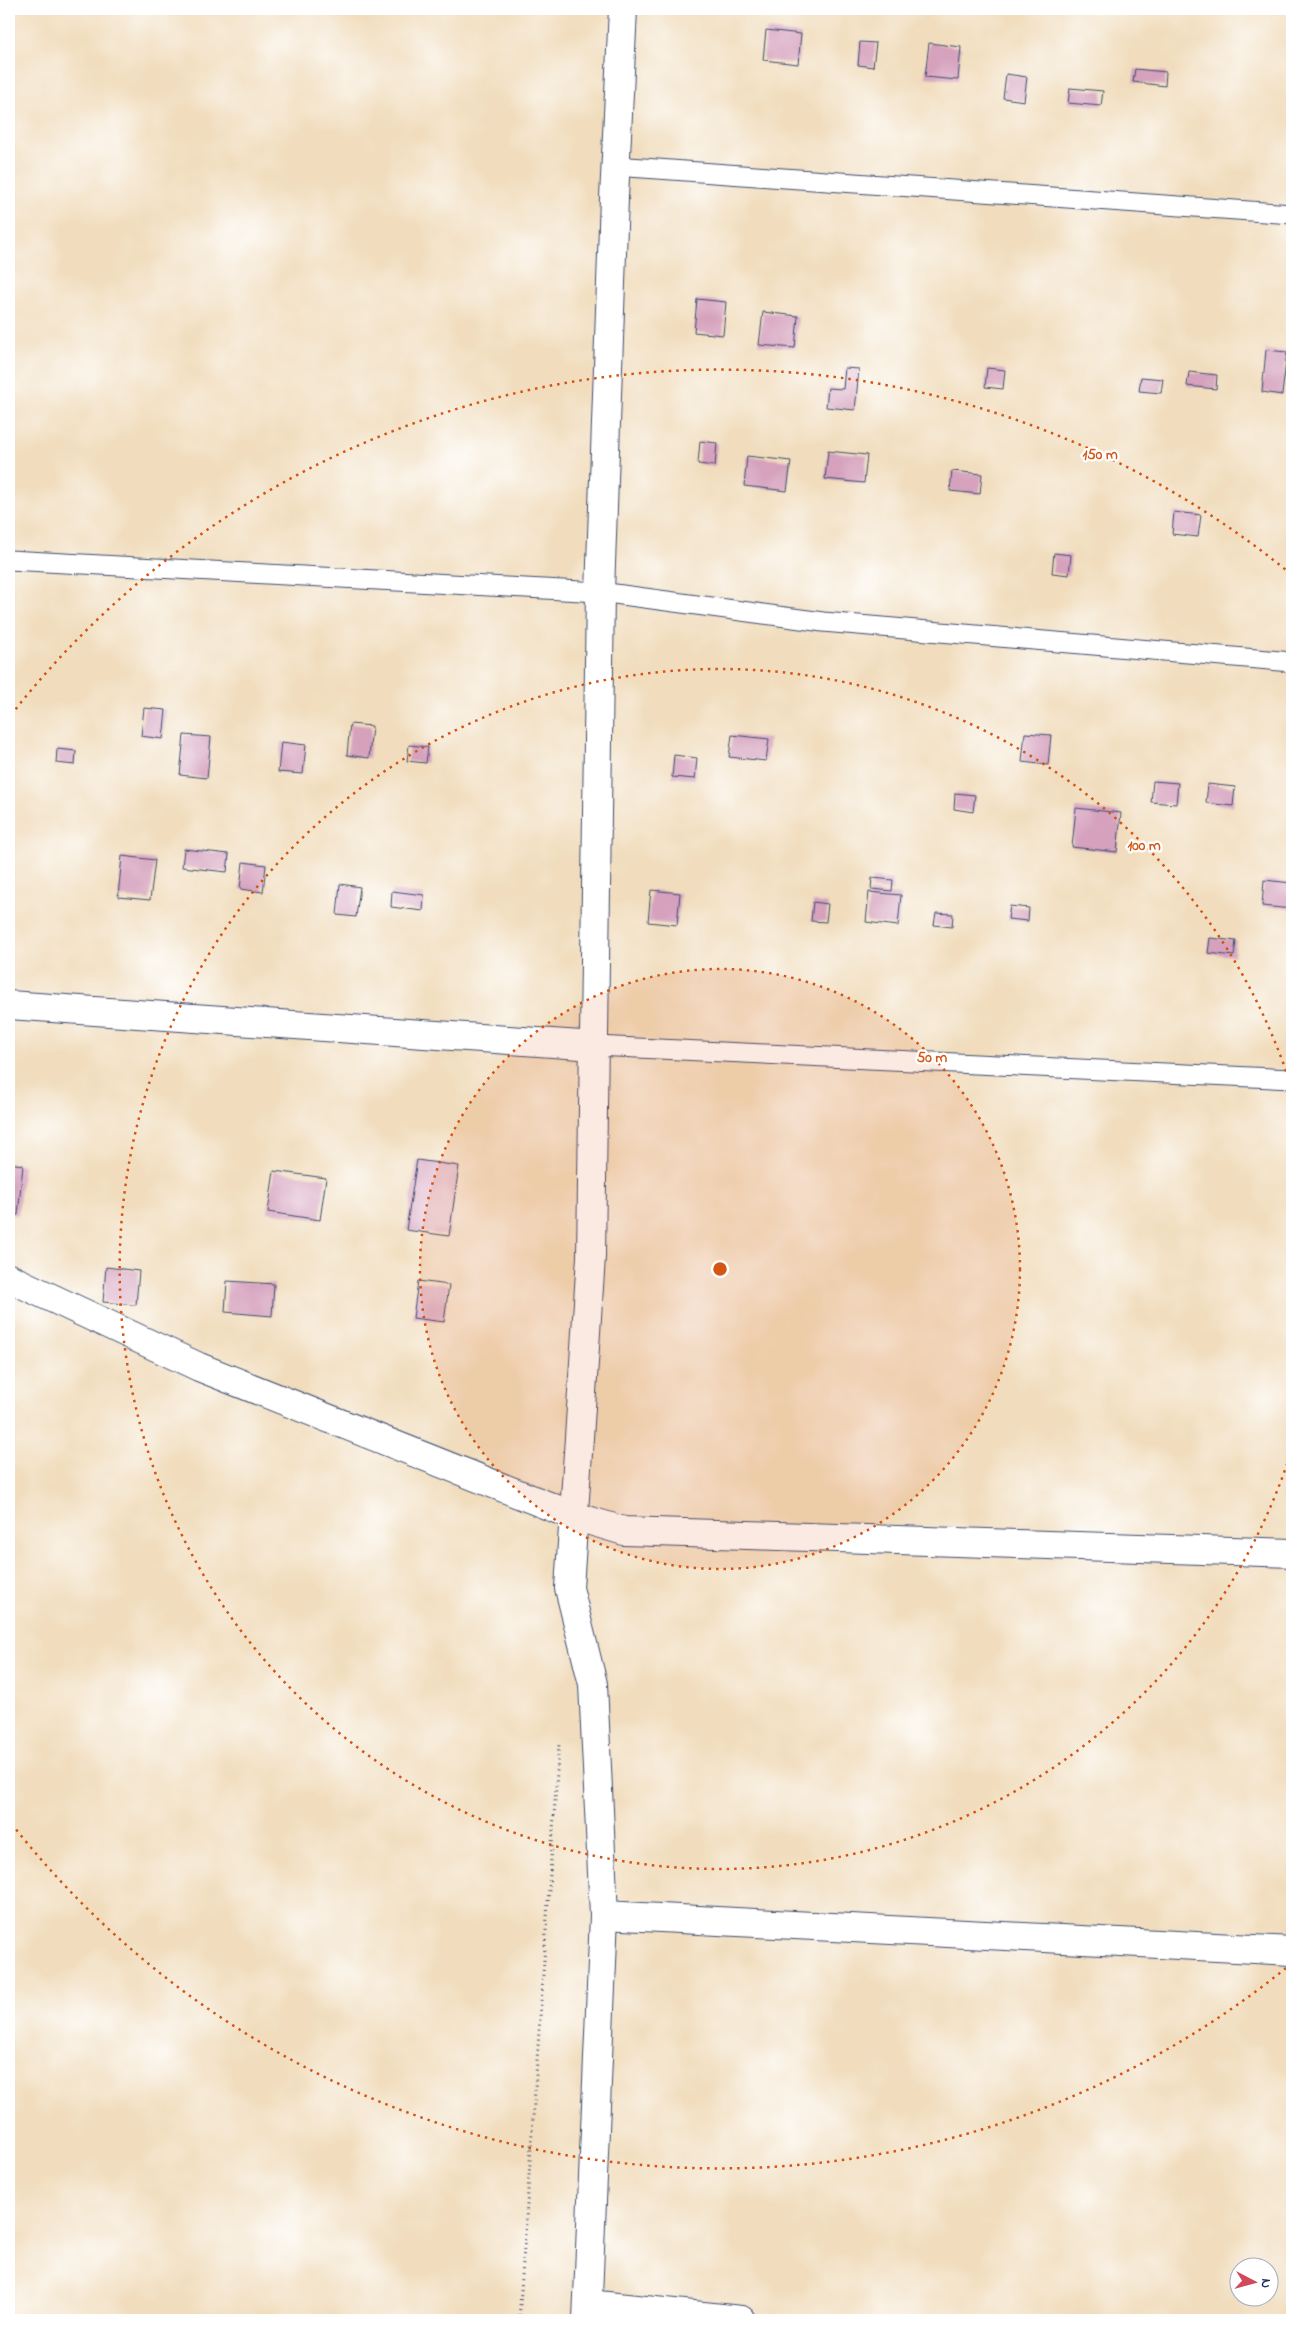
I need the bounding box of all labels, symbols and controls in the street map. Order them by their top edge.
text: 150 m [1082,444,1118,466]
text: 100 m [1127,835,1161,857]
text: 50 m [917,1047,948,1069]
centre of rings [711,1260,729,1278]
north arrow [1228,2256,1278,2306]
text: N [1255,2277,1276,2289]

